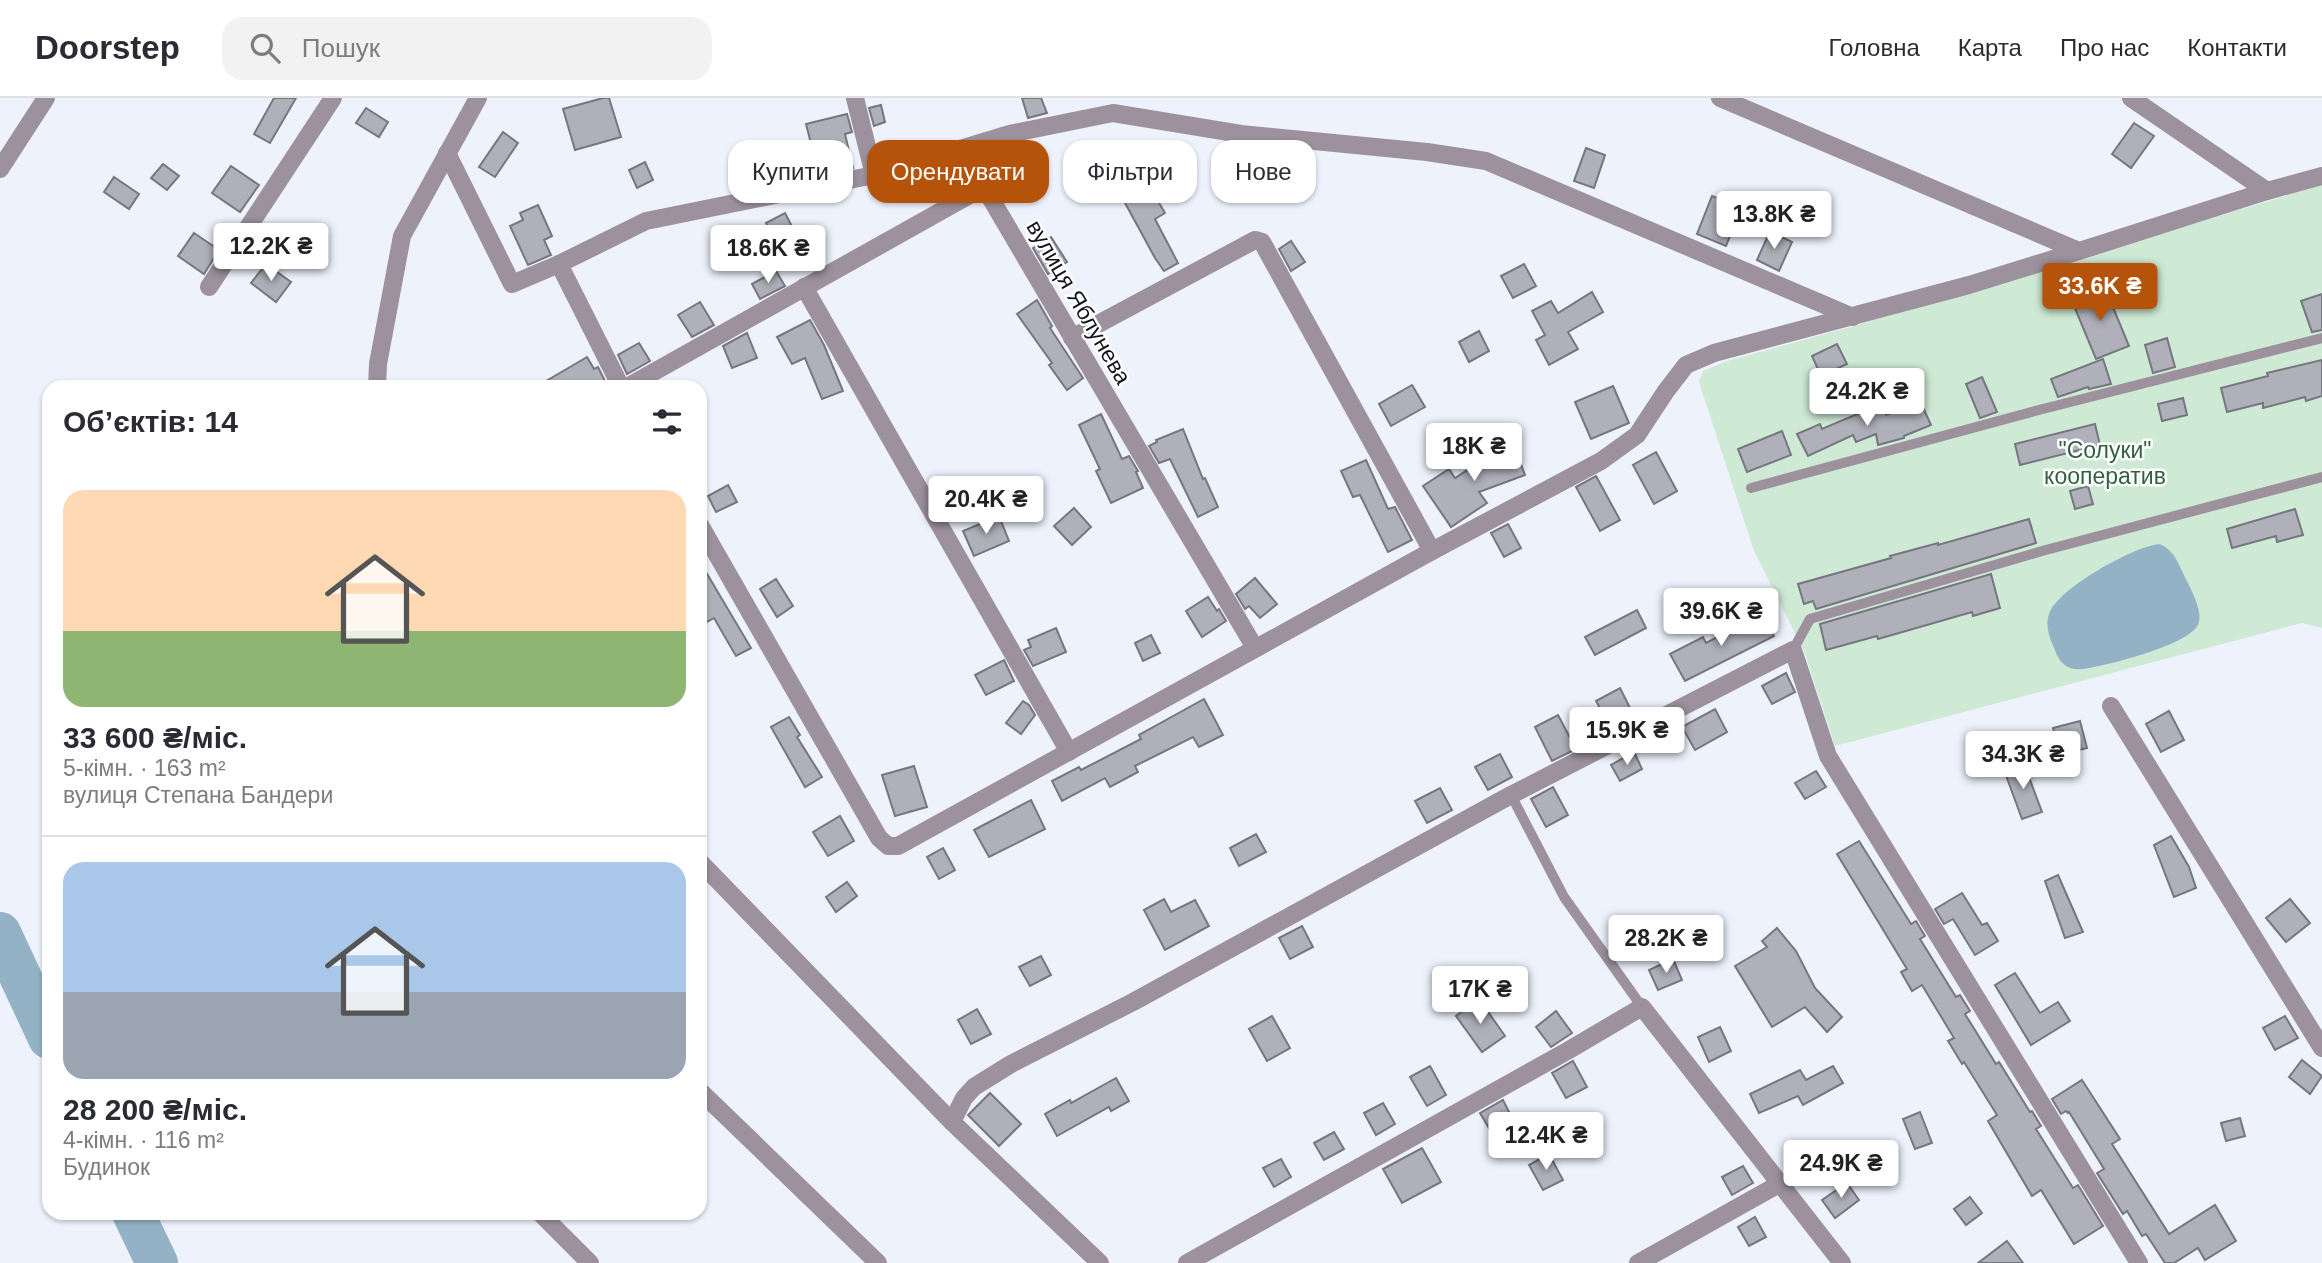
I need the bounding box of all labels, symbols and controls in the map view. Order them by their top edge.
search box [222,17,712,80]
text: Doorstep [35,29,180,66]
icon: search [246,29,284,67]
text: Пошук [302,33,380,63]
text: Головна [1829,34,1920,61]
text: Карта [1958,34,2022,61]
text: Про нас [2060,34,2149,61]
text: Контакти [2187,34,2287,61]
chip: Купити [728,140,853,203]
chip: Орендувати [867,140,1049,203]
chip: Фільтри [1063,140,1197,203]
chip: Нове [1211,140,1316,203]
pin: 13.8K ₴ [1709,192,1839,251]
text: 13.8K ₴ [1732,201,1816,227]
street label: вулиця Яблунева [1022,215,1137,389]
pin: 12.2K ₴ [206,223,336,283]
pin: 18.6K ₴ [703,226,833,285]
text: 12.2K ₴ [229,233,313,259]
text: 18.6K ₴ [726,235,810,261]
pin: 33.6K ₴ [2035,264,2165,323]
text: 33.6K ₴ [2058,273,2142,299]
pin: 24.2K ₴ [1802,368,1932,428]
text: 24.2K ₴ [1825,378,1909,404]
icon: filters [648,403,686,441]
text: Об’єктів: 14 [63,405,238,438]
pin: 18K ₴ [1425,424,1523,483]
text: 18K ₴ [1442,433,1506,459]
park label: "Солуки" кооператив [2044,437,2166,489]
pin: 20.4K ₴ [921,476,1051,536]
text: 20.4K ₴ [944,486,1028,512]
icon: home [312,536,438,662]
pin: 39.6K ₴ [1656,588,1786,648]
text: 39.6K ₴ [1679,598,1763,624]
pin: 15.9K ₴ [1562,708,1692,767]
text: 15.9K ₴ [1585,717,1669,743]
text: 33 600 ₴/міс. [63,721,247,754]
pin: 34.3K ₴ [1958,732,2088,791]
text: 34.3K ₴ [1981,741,2065,767]
text: 5-кімн. · 163 m² [63,755,226,781]
text: вулиця Степана Бандери [63,782,333,808]
icon: home [312,908,438,1034]
pin: 28.2K ₴ [1601,916,1731,975]
text: 28.2K ₴ [1624,925,1708,951]
pin: 17K ₴ [1431,967,1529,1026]
text: 17K ₴ [1448,976,1512,1002]
text: 28 200 ₴/міс. [63,1093,247,1126]
pin: 12.4K ₴ [1481,1112,1611,1172]
text: 12.4K ₴ [1504,1122,1588,1148]
text: 4-кімн. · 116 m² [63,1127,224,1153]
pin: 24.9K ₴ [1776,1140,1906,1200]
text: 24.9K ₴ [1799,1150,1883,1176]
text: Будинок [63,1154,150,1180]

